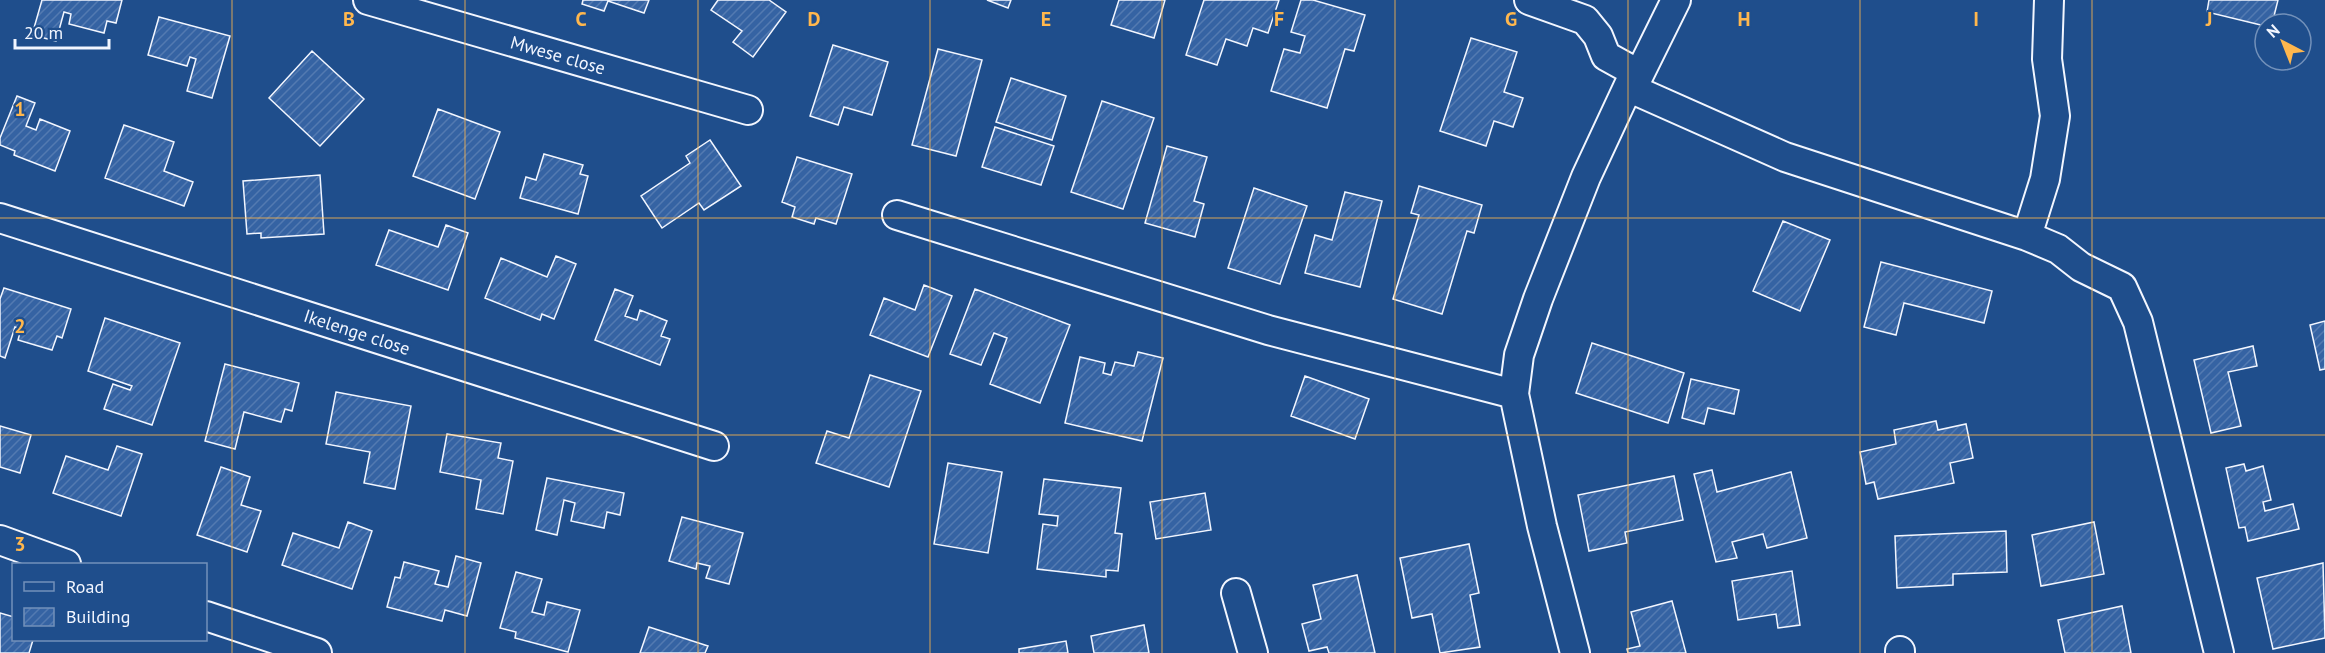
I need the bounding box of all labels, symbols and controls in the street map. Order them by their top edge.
text: B [343,6,355,32]
text: C [575,6,587,32]
text: D [808,6,821,32]
text: E [1041,6,1051,32]
text: F [1274,6,1284,32]
text: G [1505,6,1517,32]
text: H [1737,6,1751,32]
text: I [1973,6,1979,32]
text: J [2205,6,2212,32]
scale bar [15,12,110,50]
north arrow [2253,12,2313,72]
text: N [2262,20,2284,42]
text: 20 m [24,21,63,44]
street label: Mwese close [508,30,608,80]
text: 1 [14,96,26,122]
street label: Ikelenge close [301,304,413,360]
text: 2 [14,313,26,339]
text: 3 [14,531,26,557]
legend [12,563,207,641]
text: Road [66,575,104,598]
text: Building [66,605,130,628]

